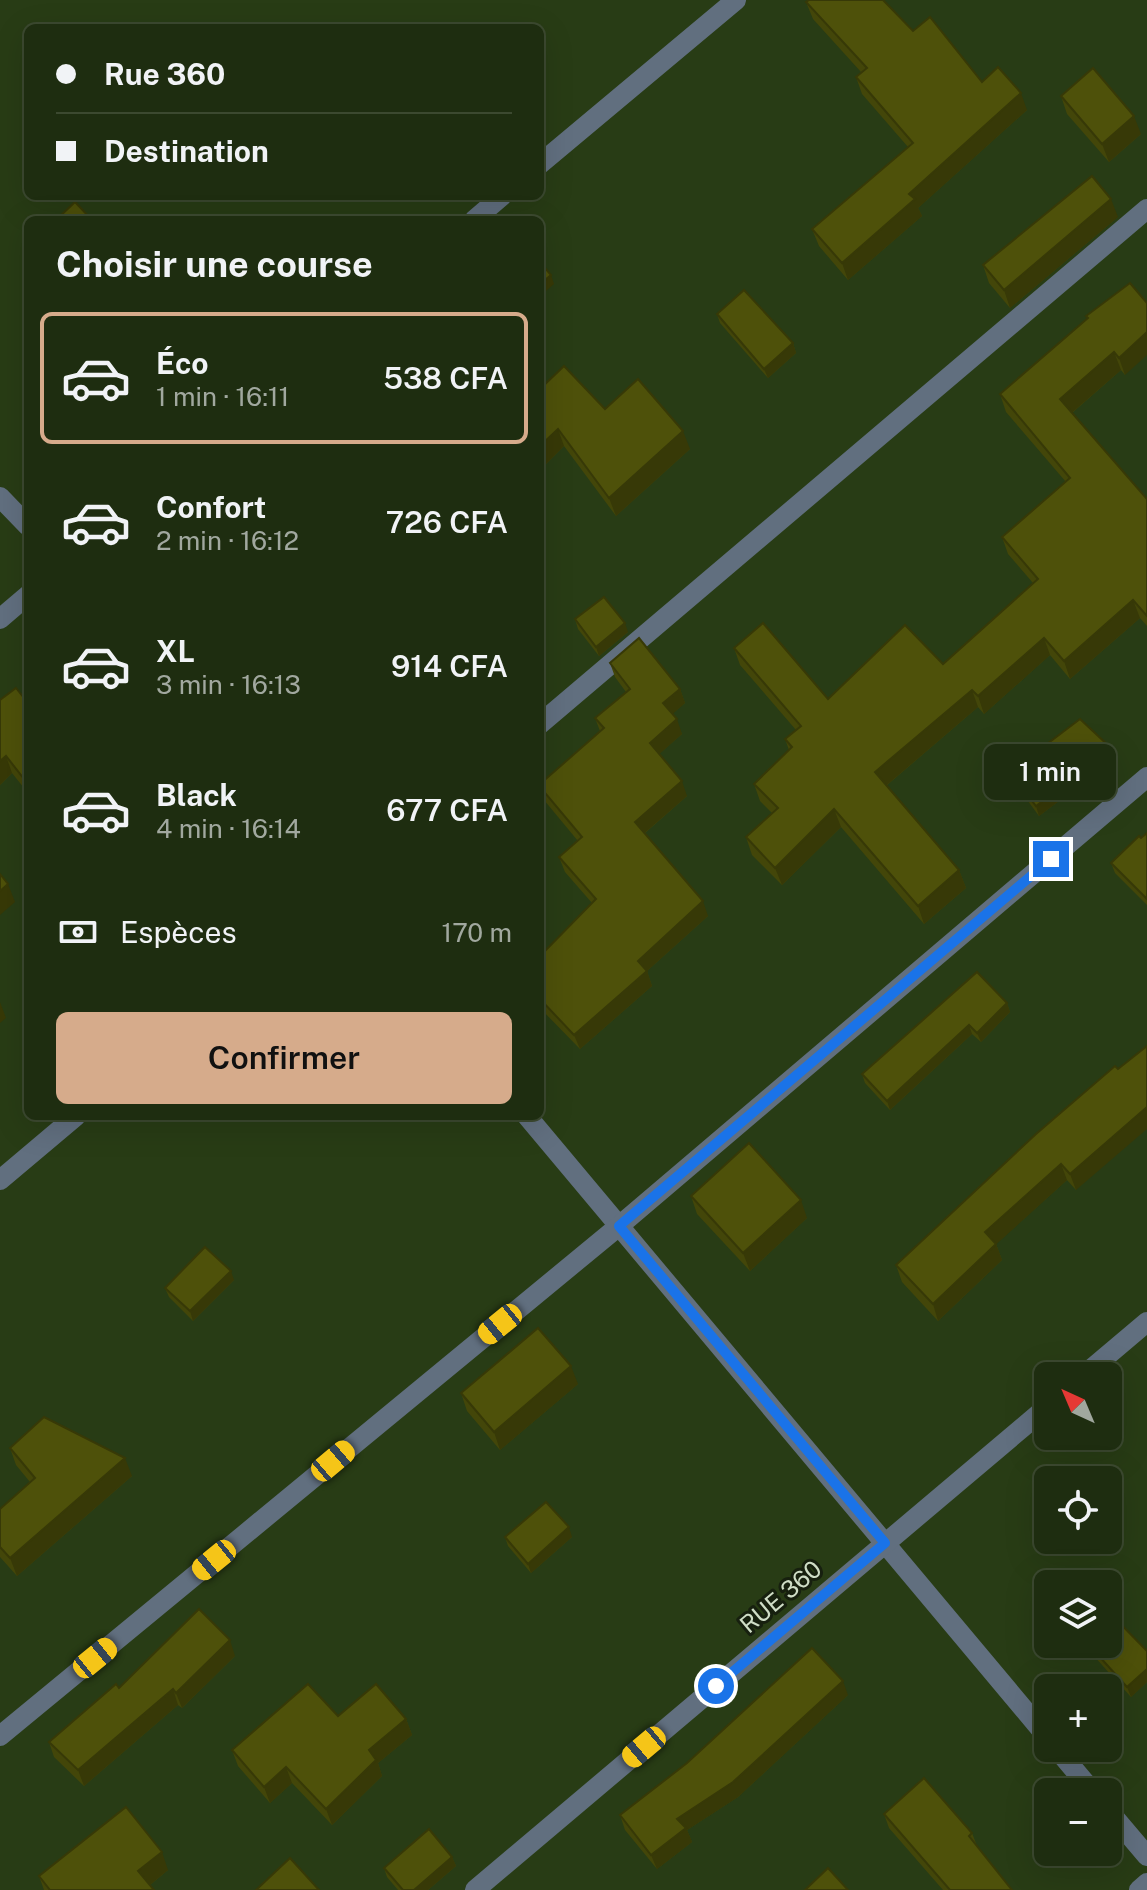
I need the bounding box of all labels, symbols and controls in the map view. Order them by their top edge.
text: Rue 360 [104,56,225,92]
text: Destination [104,133,269,169]
text: Choisir une course [56,243,373,285]
icon: car [60,342,132,414]
text: Éco [156,345,209,381]
text: 538 CFA [383,360,508,396]
text: 1 min · 16:11 [156,381,289,412]
icon: car [60,486,132,558]
text: Confort [156,489,266,525]
text: 726 CFA [386,504,508,540]
text: 2 min · 16:12 [156,525,299,556]
icon: car [60,630,132,702]
text: XL [156,633,195,669]
text: 914 CFA [391,648,508,684]
text: 3 min · 16:13 [156,669,301,700]
callout: 1 min [985,743,1117,799]
text: 1 min [1019,756,1081,787]
icon: car [60,774,132,846]
text: Black [156,777,237,813]
text: 677 CFA [386,792,508,828]
text: 4 min · 16:14 [156,813,301,844]
route end [1033,841,1069,877]
icon: cash [56,910,100,954]
text: Espèces [120,914,237,950]
text: 170 m [442,917,512,948]
button: Confirmer [56,1012,512,1104]
car [474,1300,526,1348]
north arrow [1034,1362,1122,1450]
map controls [1034,1362,1122,1866]
car [307,1436,359,1486]
button: locate [1034,1466,1122,1554]
car [188,1536,240,1584]
street label: RUE 360 [734,1554,827,1638]
button: layers [1034,1570,1122,1658]
car [69,1634,121,1682]
route start [698,1668,734,1704]
button: + [1034,1674,1122,1762]
car [618,1722,670,1772]
button: − [1034,1778,1122,1866]

